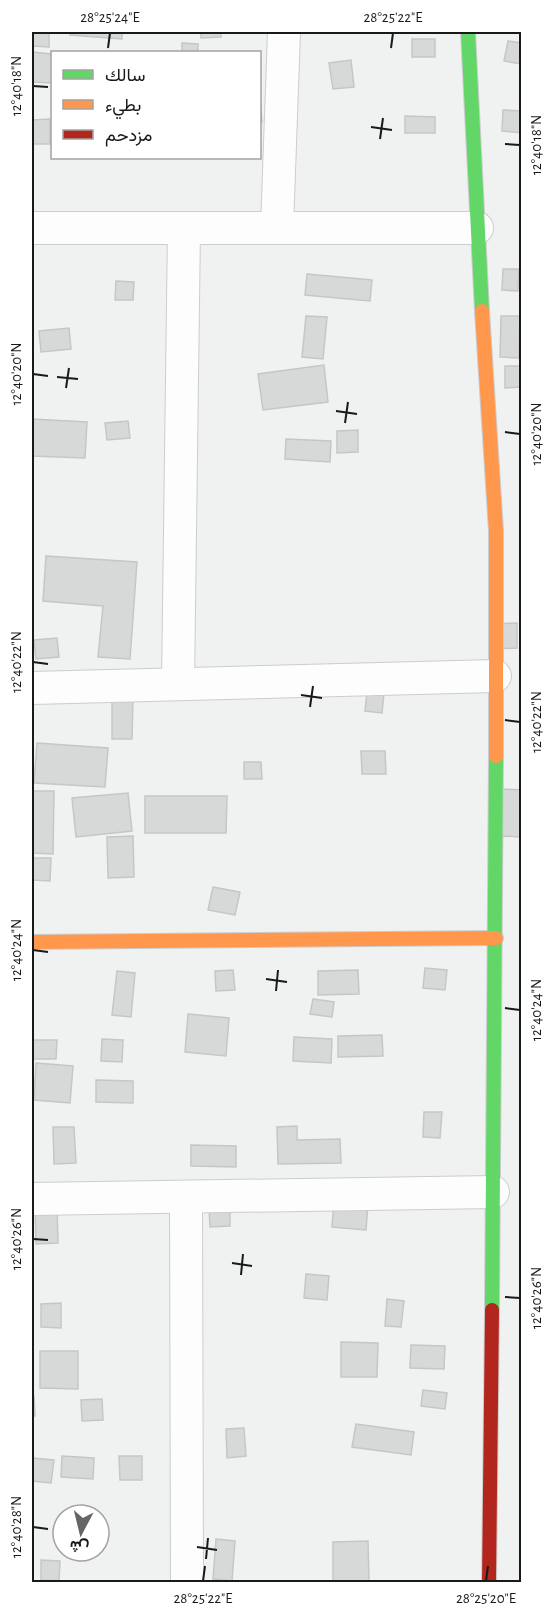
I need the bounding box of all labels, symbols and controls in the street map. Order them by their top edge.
text: 28°25'24"E [80,10,140,25]
text: 28°25'22"E [364,10,423,25]
legend [51,51,261,159]
text: 12°40'18"N [9,56,24,116]
text: سالك [105,67,145,85]
text: بطيء [105,97,141,120]
text: 12°40'18"N [529,115,544,175]
text: مزدحم [105,127,152,147]
text: 12°40'20"N [9,342,24,406]
text: 12°40'20"N [529,402,544,466]
text: 12°40'22"N [9,631,24,693]
text: 12°40'22"N [529,691,544,753]
text: 12°40'24"N [9,919,24,981]
text: 12°40'24"N [529,979,544,1041]
text: 12°40'26"N [9,1208,24,1270]
text: 12°40'26"N [529,1267,544,1329]
text: 12°40'28"N [9,1496,24,1558]
north arrow [51,1503,111,1563]
text: ش [69,1537,90,1556]
text: 28°25'22"E [174,1591,233,1606]
text: 28°25'20"E [456,1591,516,1606]

